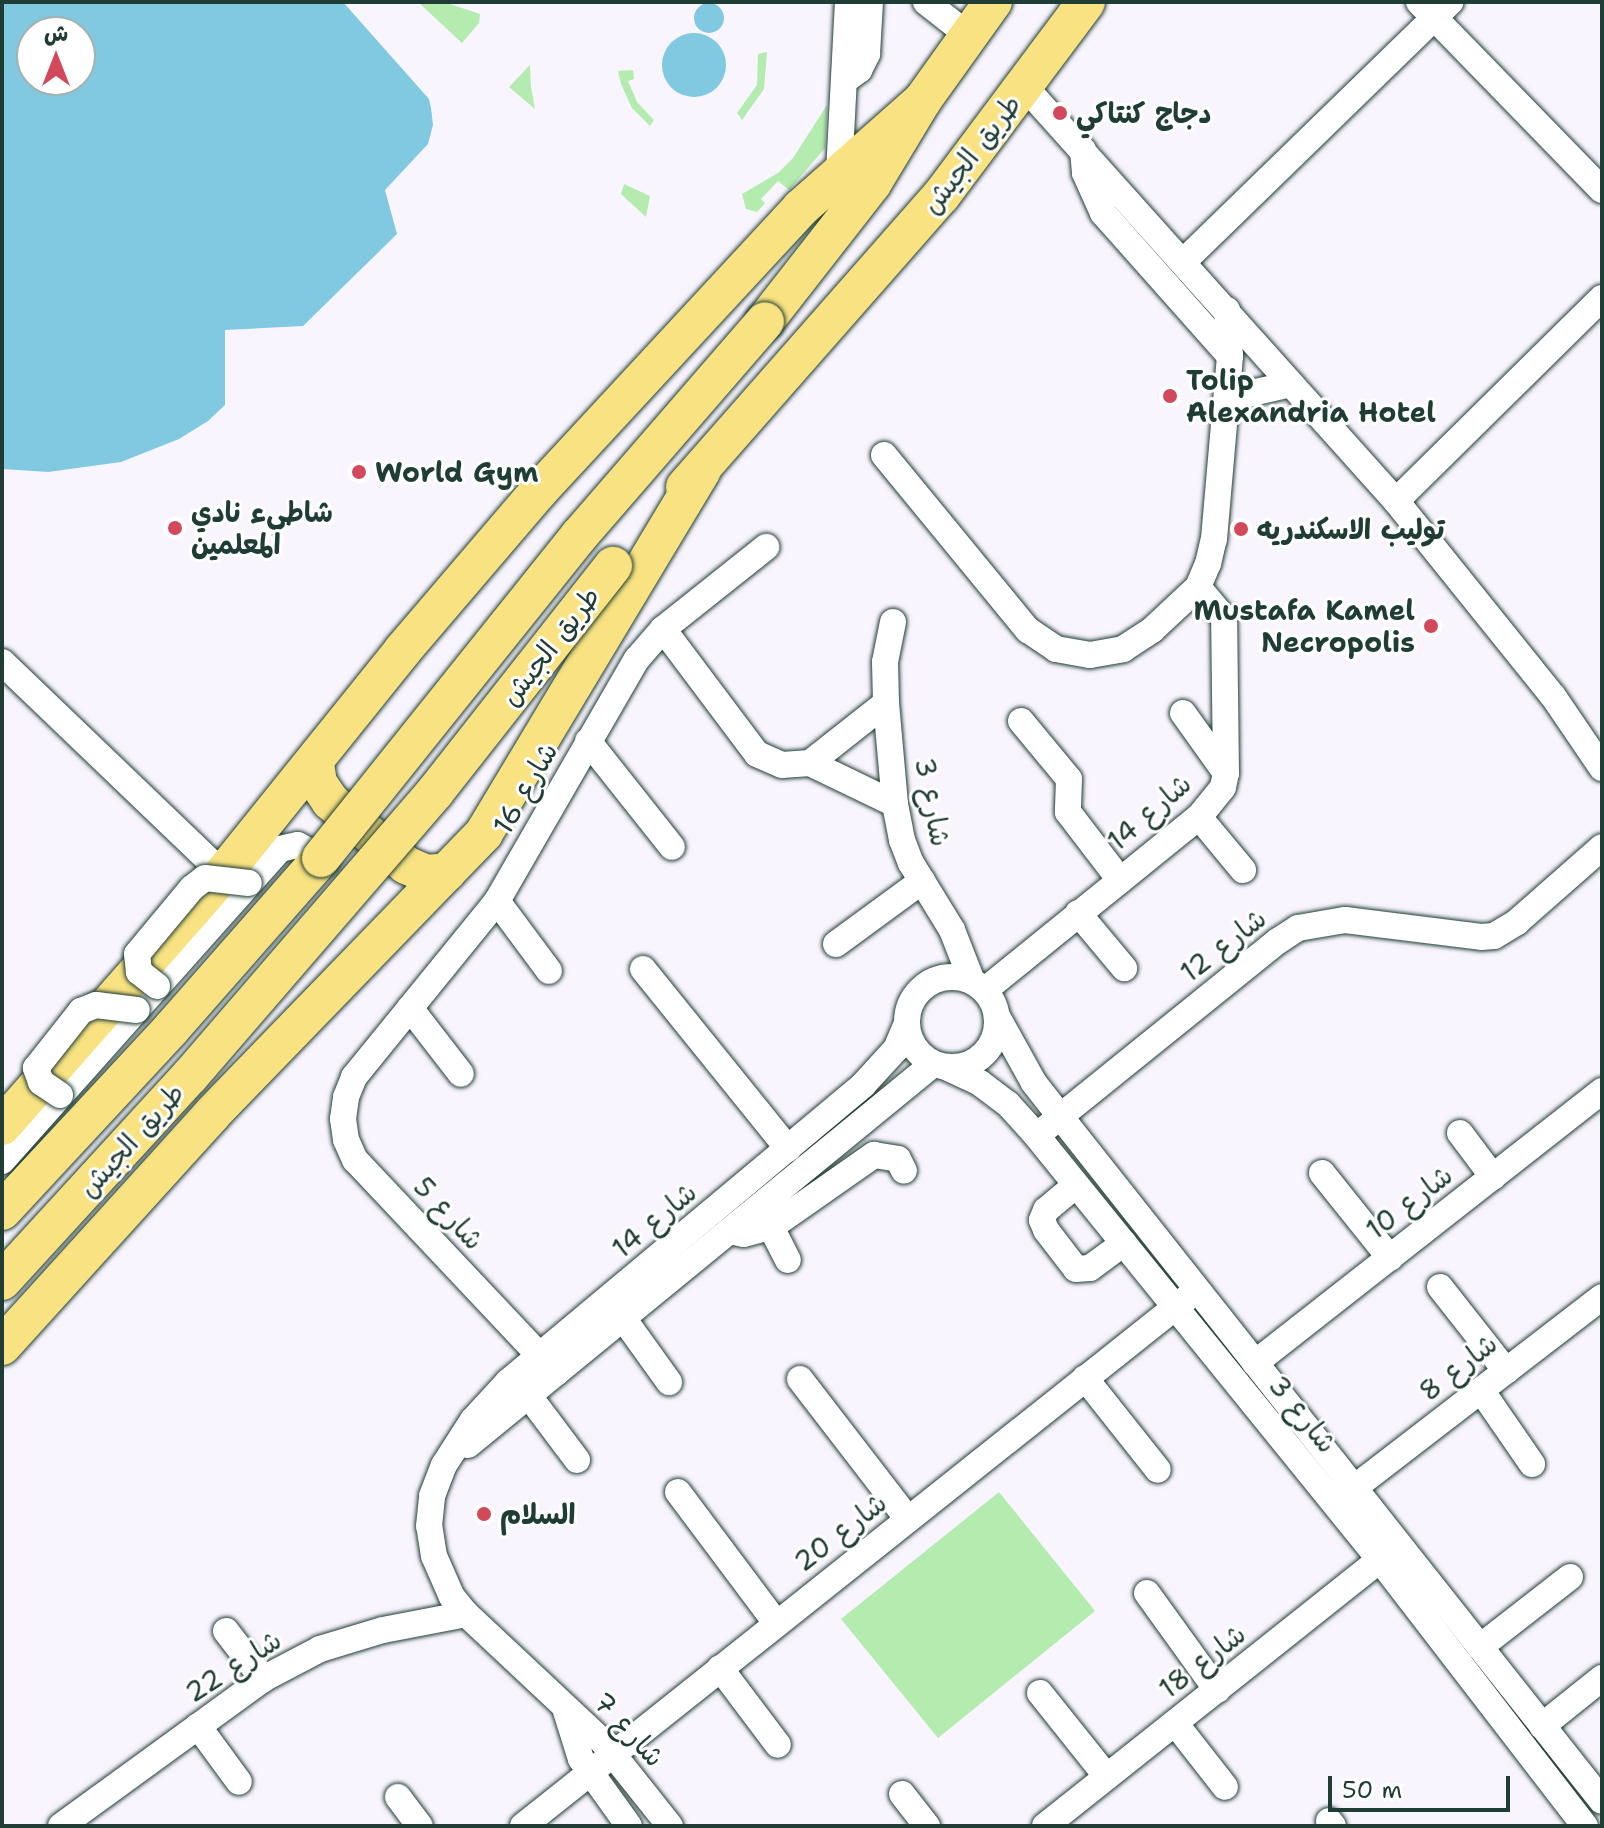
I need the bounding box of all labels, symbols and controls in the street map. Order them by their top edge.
north arrow [16,16,96,96]
text: ش [44,19,68,48]
street label: طريق الجيش [914,88,1028,220]
place label: دجاج كنتاكي [1076,96,1212,130]
marker: دجاج كنتاكي [1051,104,1069,122]
place label: Tolip Alexandria Hotel [1186,363,1436,429]
marker: Tolip Alexandria Hotel [1161,387,1179,405]
place label: World Gym [375,455,538,489]
marker: World Gym [350,463,368,481]
place label: شاطيء نادي المعلمين [191,495,333,561]
place label: توليب الاسكندريه [1257,512,1445,546]
marker: شاطيء نادي المعلمين [166,519,184,537]
marker: توليب الاسكندريه [1232,520,1250,538]
street label: طريق الجيش [493,580,607,712]
place label: Mustafa Kamel Necropolis [1194,593,1415,659]
marker: Mustafa Kamel Necropolis [1422,617,1440,635]
street label: شارع 16 [485,736,565,840]
street label: شارع 3 [908,755,958,849]
street label: شارع 14 [1100,766,1198,858]
street label: شارع 12 [1173,901,1273,989]
street label: طريق الجيش [71,1076,191,1204]
street label: شارع 10 [1359,1158,1459,1246]
street label: شارع 5 [407,1170,491,1256]
street label: شارع 14 [605,1175,703,1265]
street label: شارع 8 [1412,1326,1504,1408]
street label: شارع 3 [1262,1369,1344,1459]
street label: شارع 20 [787,1485,893,1579]
place label: السلام [500,1497,575,1531]
marker: السلام [475,1505,493,1523]
street label: شارع 18 [1152,1617,1252,1705]
street label: شارع 22 [179,1623,287,1709]
street label: شارع 7 [586,1685,672,1773]
scale bar [1332,1760,1514,1810]
text: 50 m [1342,1774,1402,1806]

